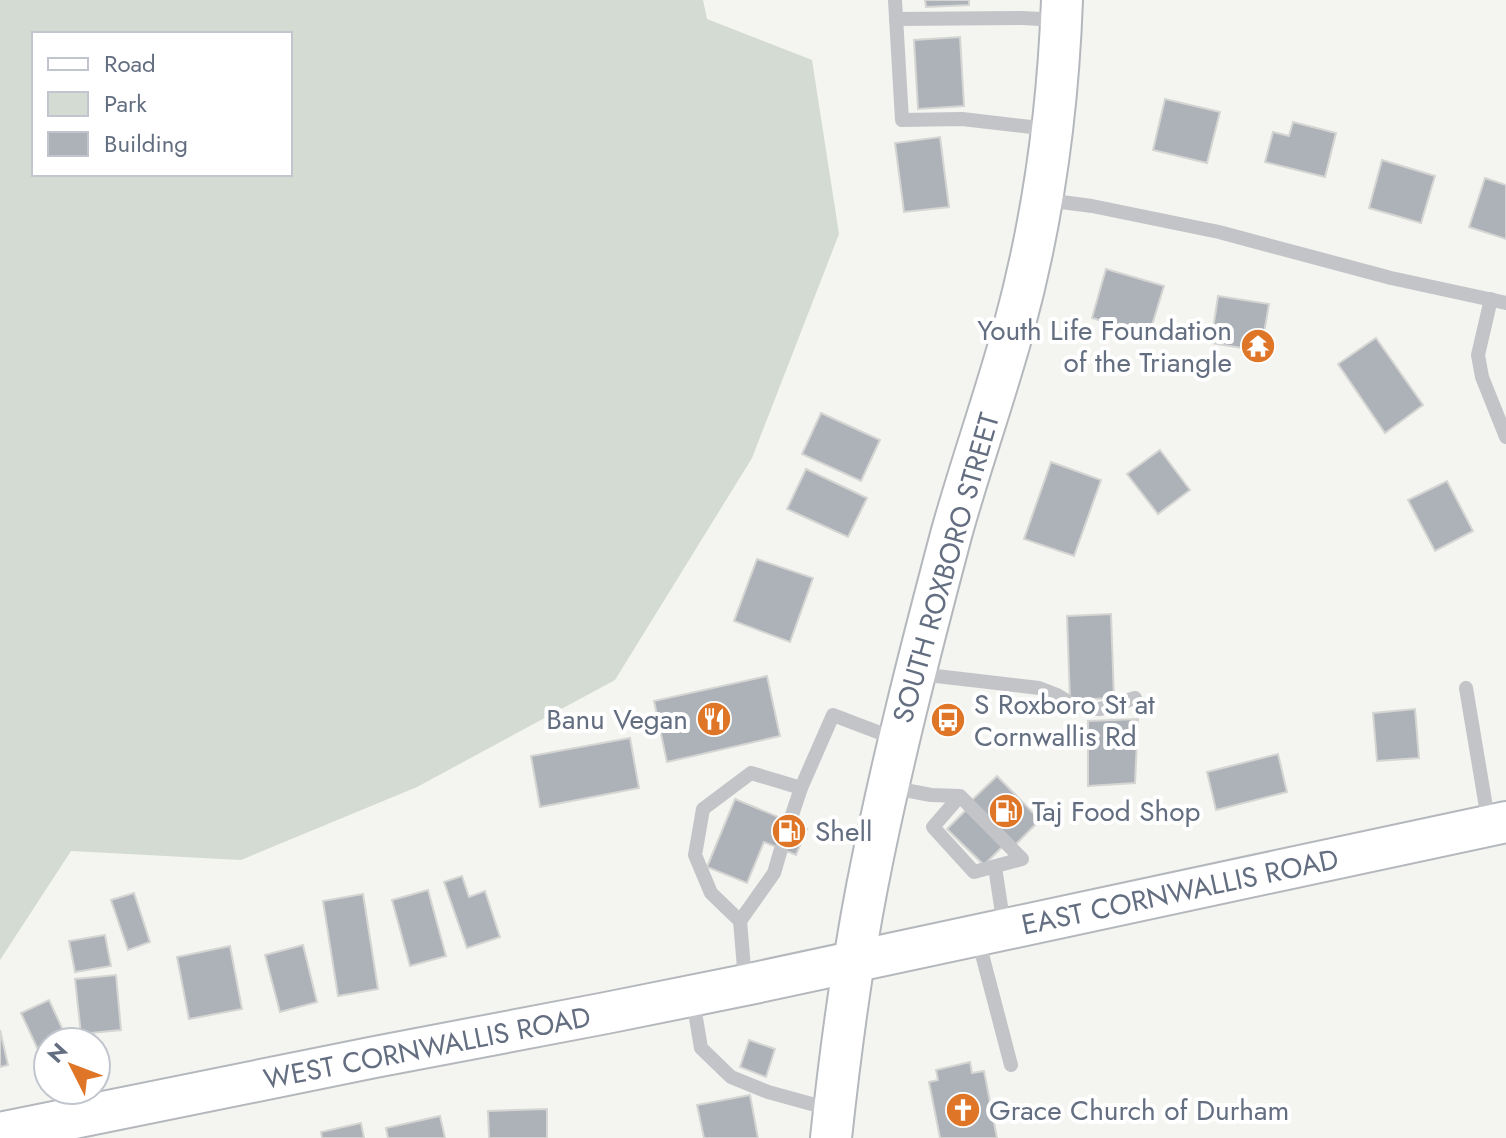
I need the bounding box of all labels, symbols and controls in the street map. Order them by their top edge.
legend [32,32,292,176]
text: Road [104,46,156,81]
text: Park [104,86,147,121]
text: Building [104,126,188,161]
place label: Youth Life Foundation of the Triangle [977,310,1232,383]
temple icon: Youth Life Foundation of the Triangle [1239,327,1277,365]
street label: SOUTH ROXBORO STREET [882,408,1010,728]
place label: S Roxboro St at Cornwallis Rd [974,684,1155,757]
place label: Banu Vegan [546,699,688,740]
restaurant icon: Banu Vegan [695,700,733,738]
bus stop icon: S Roxboro St at Cornwallis Rd [929,701,967,739]
place label: Taj Food Shop [1032,791,1200,832]
fuel station icon: Taj Food Shop [987,792,1025,830]
place label: Shell [815,811,872,852]
fuel station icon: Shell [770,812,808,850]
street label: EAST CORNWALLIS ROAD [1018,838,1342,946]
street label: WEST CORNWALLIS ROAD [260,996,594,1100]
north arrow [32,1026,112,1106]
text: N [39,1035,75,1070]
place label: Grace Church of Durham [989,1090,1289,1131]
church icon: Grace Church of Durham [944,1091,982,1129]

